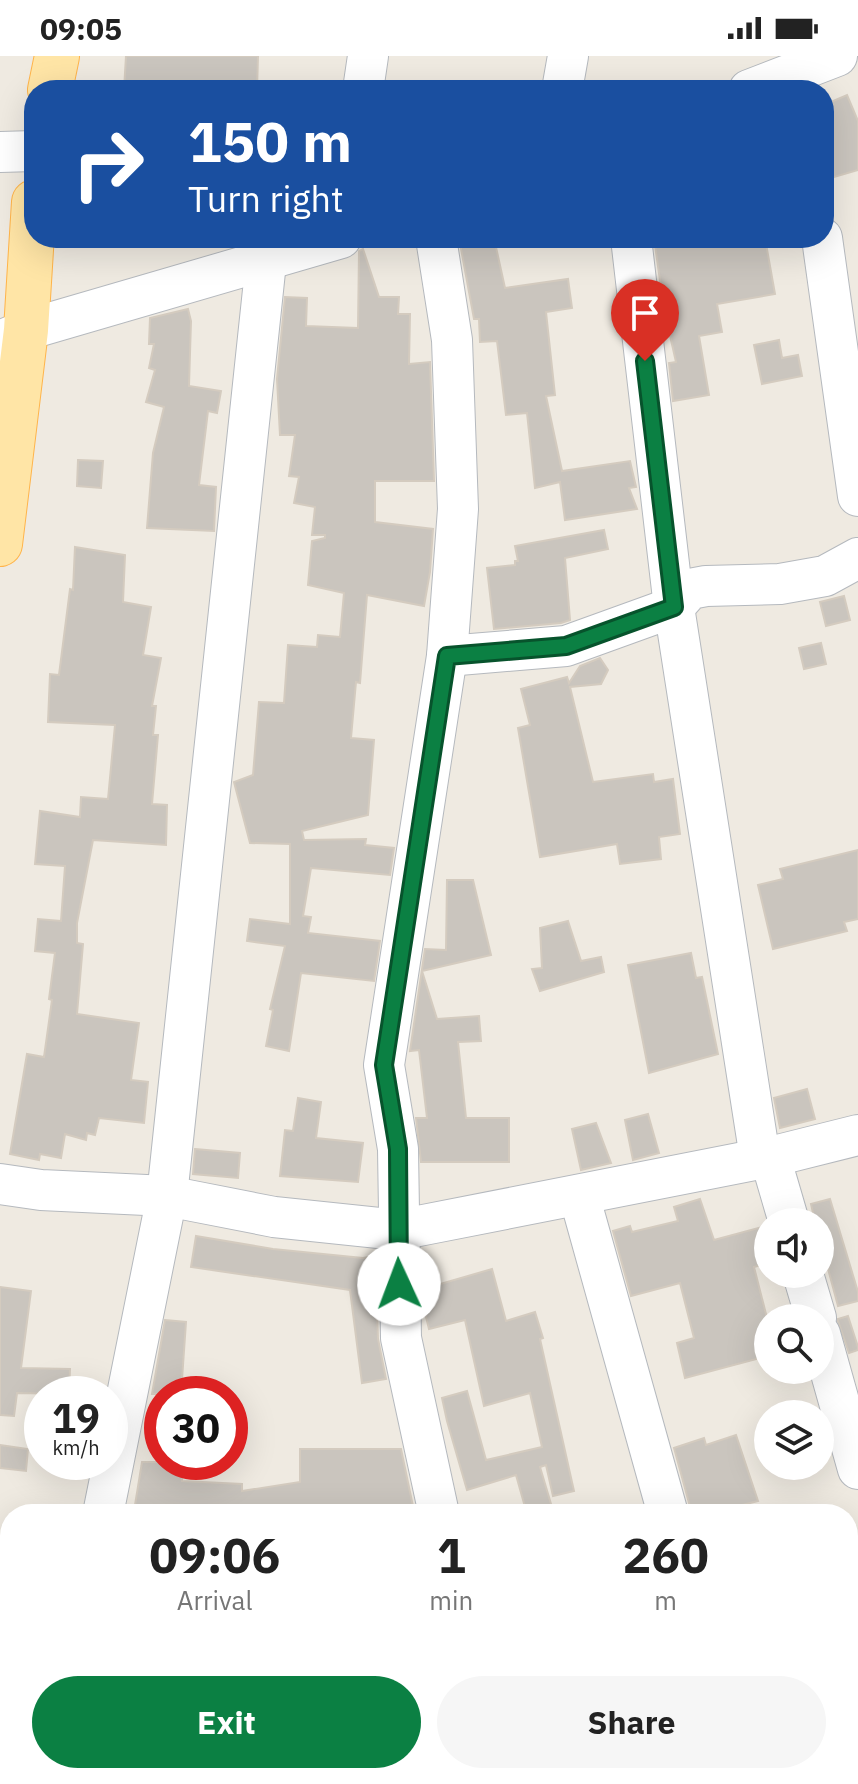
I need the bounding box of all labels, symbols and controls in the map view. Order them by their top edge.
text: 09:05 [40,9,122,48]
text: 150 m [188,105,352,177]
icon: right [56,112,160,216]
text: Turn right [188,175,344,222]
pin [611,279,679,361]
icon: arrive [623,291,667,335]
map controls [754,1208,834,1480]
button: sound [754,1208,834,1288]
position arrow [357,1242,441,1326]
button: search [754,1304,834,1384]
speed limit sign: 30 [144,1376,248,1480]
text: 19 [52,1392,100,1444]
button: layers [754,1400,834,1480]
text: km/h [52,1434,100,1461]
text: 09:06 [149,1524,280,1586]
text: 1 [437,1524,466,1586]
text: 260 [622,1524,709,1586]
text: Arrival [177,1583,253,1617]
text: min [429,1583,473,1617]
text: m [654,1583,677,1617]
button: Exit [32,1676,421,1768]
button: Share [437,1676,826,1768]

